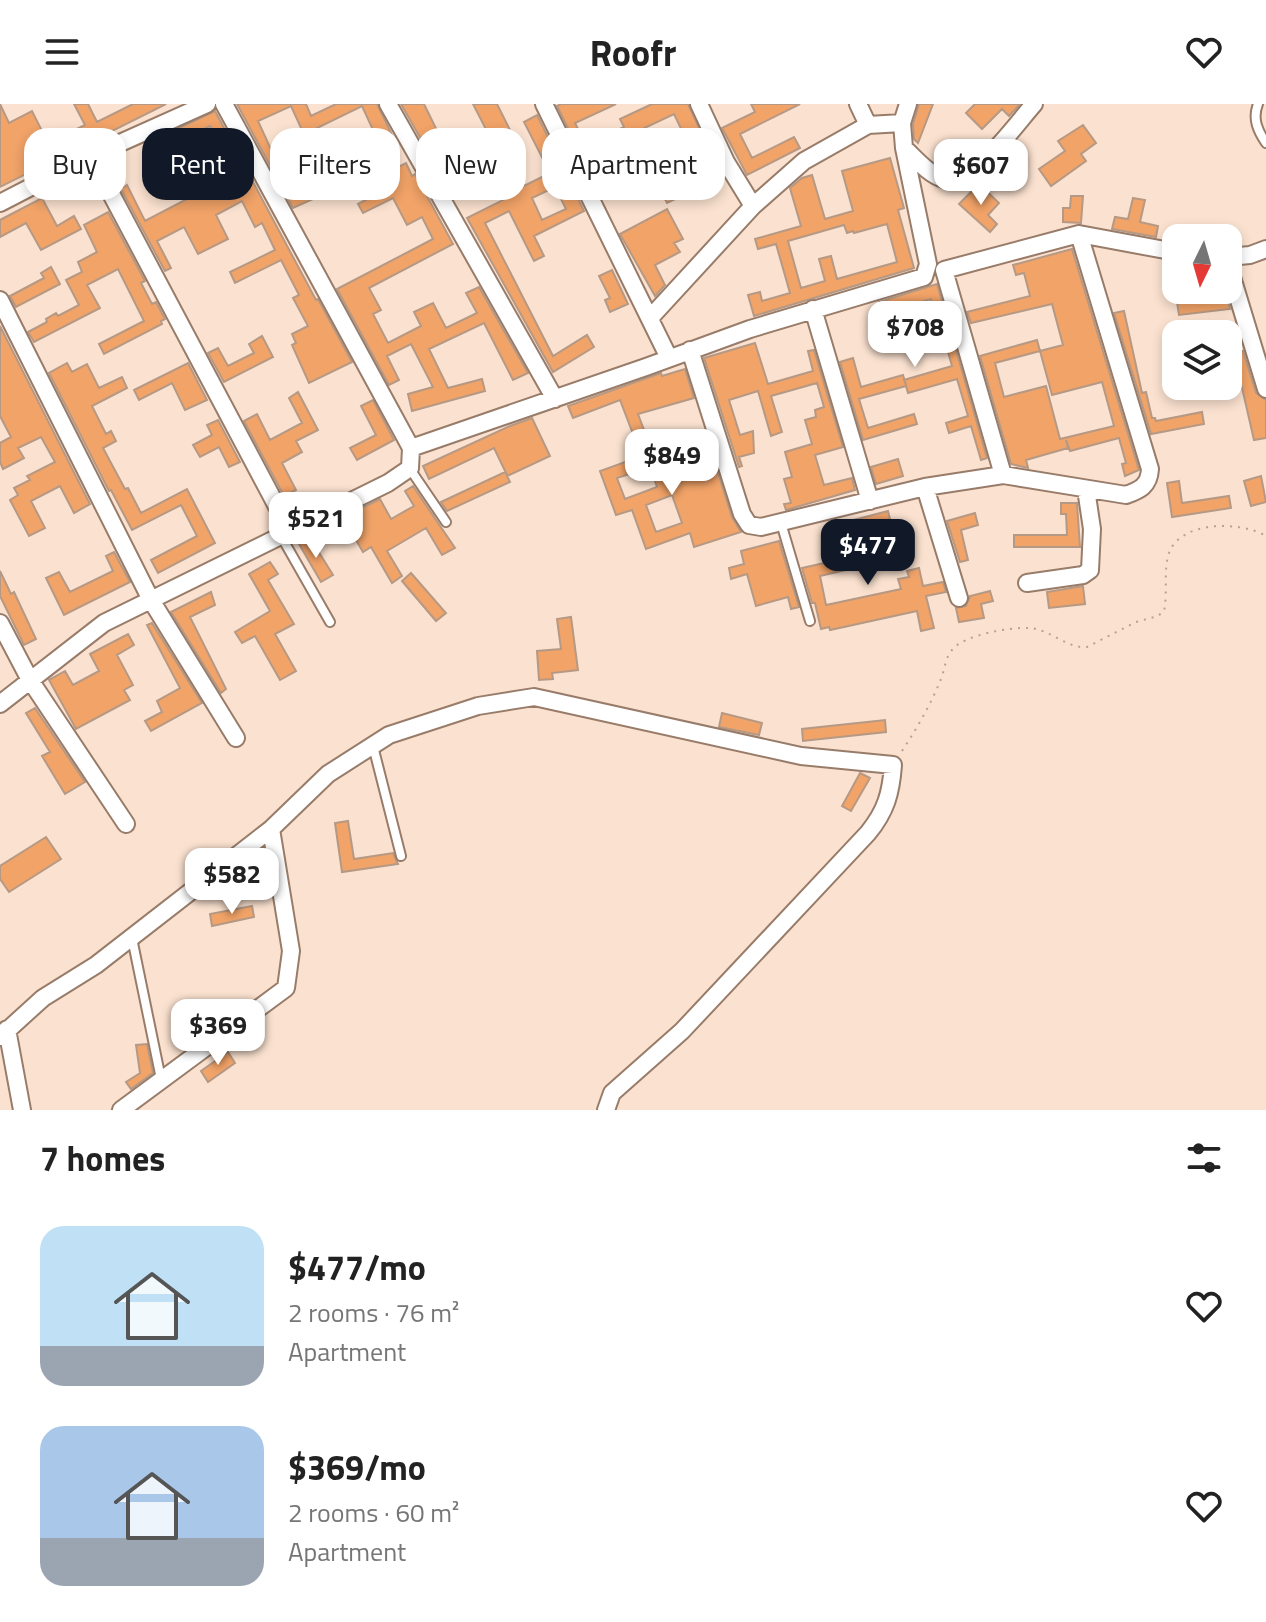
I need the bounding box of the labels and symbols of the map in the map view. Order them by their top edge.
pin: $607 [934,139,1028,207]
north arrow [1162,224,1242,304]
pin: $708 [868,301,962,369]
pin: $849 [625,429,719,497]
pin: $521 [269,492,363,560]
pin: $477 [821,519,915,587]
pin: $582 [185,848,279,916]
pin: $369 [171,999,265,1067]

